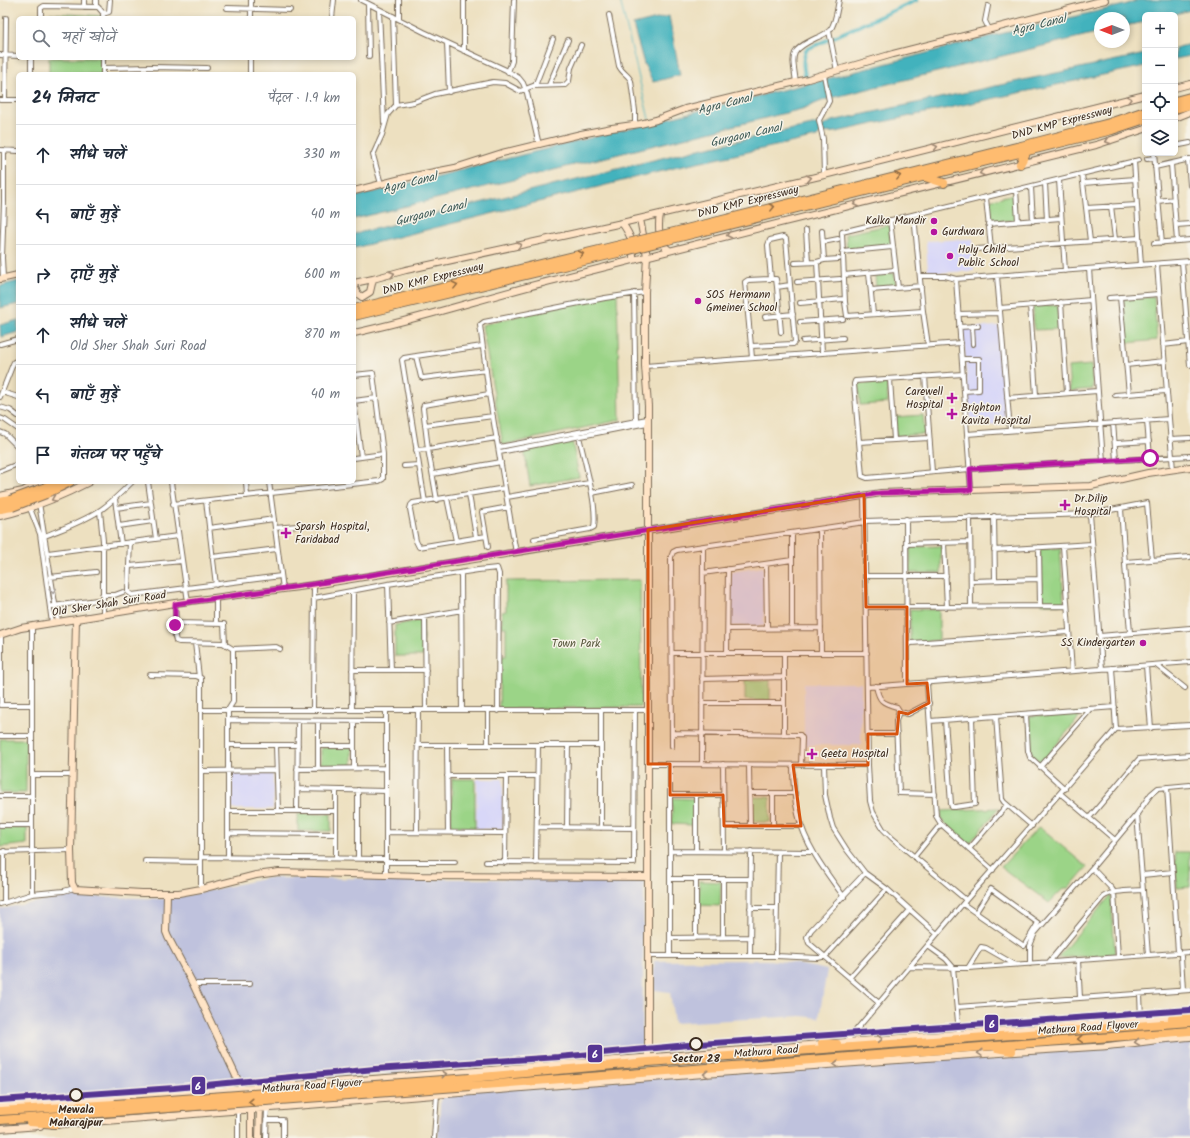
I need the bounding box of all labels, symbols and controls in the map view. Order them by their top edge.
water label: Agra Canal [1010,9,1070,41]
north arrow [1094,12,1130,48]
map controls [1142,12,1178,156]
button: + [1142,12,1178,48]
search box [16,16,356,60]
text: यहाँ खोजें [62,26,116,50]
icon: search [30,27,52,49]
button: − [1142,48,1178,84]
button: locate [1142,84,1178,120]
text: 24 मिनट [32,85,96,112]
text: पैदल · 1.9 km [268,88,340,109]
water label: Agra Canal [696,88,756,120]
one-way arrow [1125,95,1132,104]
street label: DND KMP Expressway [1010,101,1115,145]
water label: Gurgaon Canal [708,117,786,152]
button: layers [1142,120,1178,156]
one-way arrow [1105,136,1112,145]
text: सीधे चलें [70,143,125,167]
one-way arrow [931,143,938,152]
icon: ahead [32,144,54,166]
text: 330 m [303,144,340,165]
water label: Agra Canal [381,167,441,199]
one-way arrow [979,169,985,177]
one-way arrow [895,172,902,180]
one-way arrow [806,175,812,183]
street label: DND KMP Expressway [696,181,801,223]
water label: Gurgaon Canal [393,194,471,231]
one-way arrow [852,199,859,208]
text: बाएँ मुड़ें [70,203,118,227]
icon: left [32,204,54,226]
text: 40 m [311,204,340,225]
one-way arrow [769,204,775,212]
place label: Kalka Mandir [865,212,927,230]
marker: Kalka Mandir [929,216,939,226]
place label: Gurdwara [942,223,985,241]
marker: Gurdwara [929,227,939,237]
one-way arrow [726,231,733,239]
place label: Holy Child Public School [958,241,1019,272]
one-way arrow [516,242,522,250]
one-way arrow [578,251,584,259]
marker: Holy Child Public School [945,251,955,261]
street label: DND KMP Expressway [381,258,486,300]
text: दाएँ मुड़ें [70,263,117,287]
icon: right [32,264,54,286]
text: 600 m [304,264,340,285]
one-way arrow [388,270,395,279]
one-way arrow [451,281,458,290]
place label: SOS Hermann Gmeiner School [706,286,778,317]
marker: SOS Hermann Gmeiner School [693,296,703,306]
text: सीधे चलें [70,312,125,336]
icon: ahead [32,324,54,346]
text: 870 m [304,324,340,345]
text: Old Sher Shah Suri Road [70,336,206,357]
text: बाएँ मुड़ें [70,383,118,407]
place label: Carewell Hospital [905,383,943,414]
icon: left [32,384,54,406]
text: 40 m [311,384,340,405]
marker: Carewell Hospital [946,392,958,404]
place label: Brighton Kavita Hospital [961,399,1031,430]
marker: Brighton Kavita Hospital [946,408,958,420]
text: गंतव्य पर पहुँचे [70,443,161,467]
icon: arrive [32,444,54,466]
route start [1141,449,1159,467]
place label: Dr.Dilip Hospital [1074,490,1111,521]
one-way arrow [50,495,57,503]
marker: Dr.Dilip Hospital [1059,499,1071,511]
place label: Sparsh Hospital, Faridabad [295,518,369,549]
marker: Sparsh Hospital, Faridabad [280,527,292,539]
street label: Old Sher Shah Suri Road [51,586,168,622]
one-way arrow [48,588,57,594]
route end [166,616,184,634]
place label: SS Kindergarten [1061,634,1135,652]
park label: Town Park [552,635,601,653]
marker: SS Kindergarten [1138,638,1148,648]
place label: Geeta Hospital [821,745,889,763]
marker: Geeta Hospital [806,748,818,760]
line badge: 6 [984,1014,999,1033]
street label: Mathura Road Flyover [1037,1015,1140,1040]
text: 6 [989,1016,995,1034]
one-way arrow [877,1035,883,1044]
one-way arrow [1077,1035,1083,1044]
marker: Sector 28 [689,1037,703,1051]
one-way arrow [1134,1037,1140,1046]
street label: Mathura Road [733,1041,799,1063]
line badge: 6 [587,1044,603,1063]
text: 6 [592,1046,598,1064]
one-way arrow [977,1049,983,1058]
place label: Sector 28 [672,1050,720,1068]
one-way arrow [833,1060,839,1069]
one-way arrow [441,1069,447,1078]
one-way arrow [703,1070,710,1079]
street label: Mathura Road Flyover [261,1073,364,1098]
line badge: 6 [191,1076,206,1095]
text: 6 [195,1078,201,1096]
marker: Mewala Maharajpur [69,1088,83,1102]
one-way arrow [248,1097,254,1106]
place label: Mewala Maharajpur [49,1101,104,1132]

